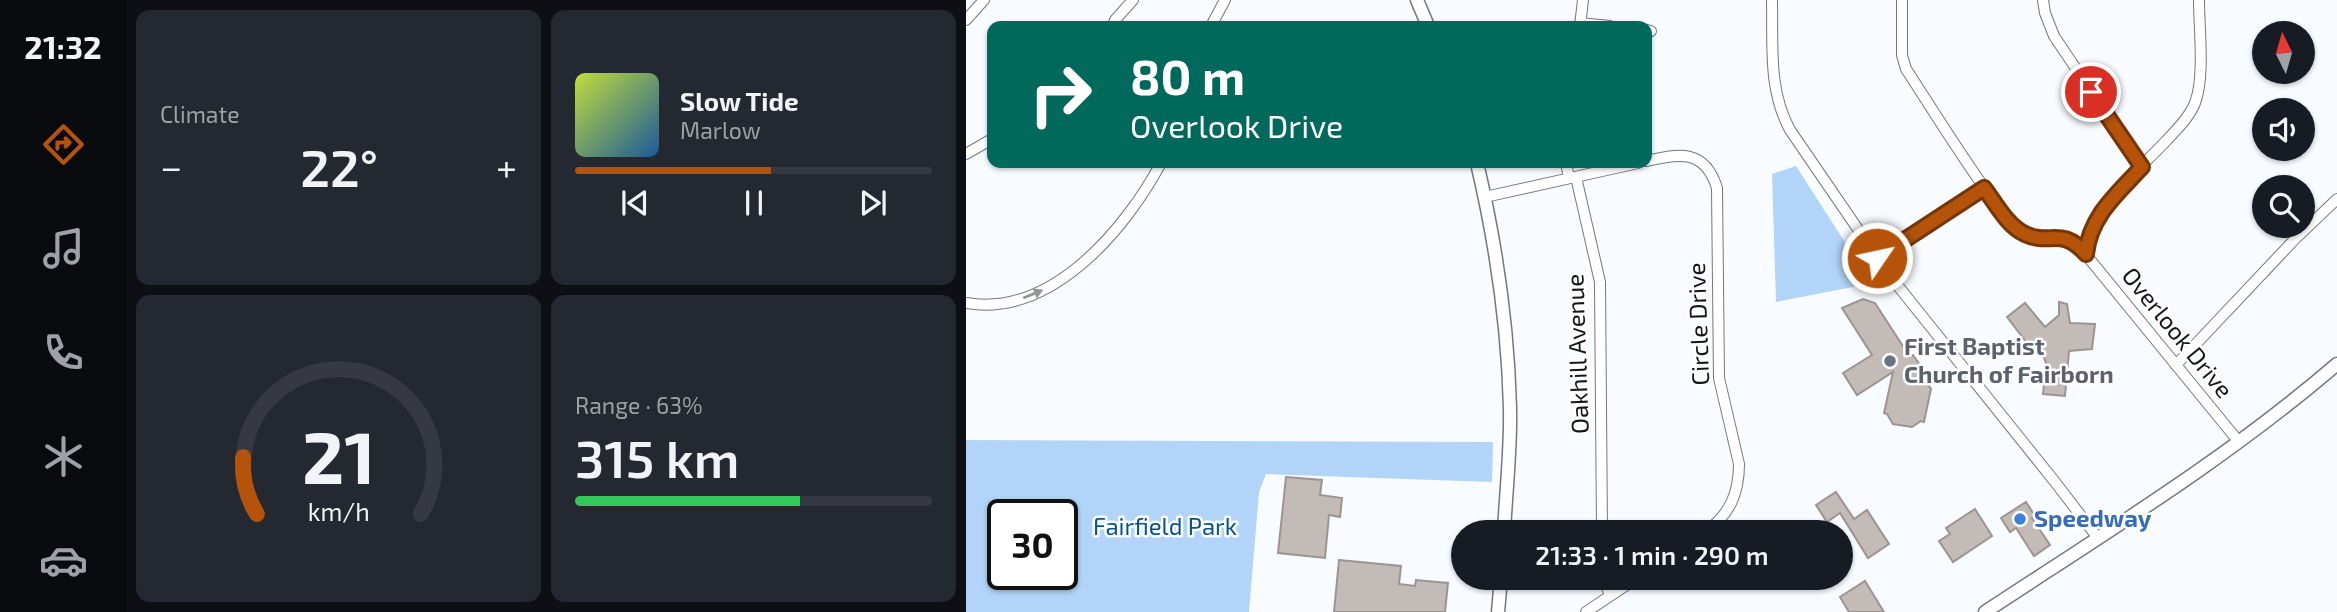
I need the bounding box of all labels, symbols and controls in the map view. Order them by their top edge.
north arrow [2252,21,2315,84]
map controls [2252,21,2315,238]
text: 21:32 [24,27,102,65]
text: 80 m [1130,46,1245,105]
icon: right [1015,49,1106,140]
pin [2061,62,2121,122]
icon: arrive [2072,73,2110,111]
text: Slow Tide [680,85,799,116]
button: sound [2252,98,2315,161]
text: Climate [160,100,240,128]
text: Overlook Drive [1130,106,1343,144]
text: Marlow [680,116,761,144]
icon: directions [39,120,88,169]
text: 22° [300,135,378,197]
text: − [160,143,182,189]
text: + [496,143,517,189]
button: search [2252,175,2315,238]
icon: previous [616,184,654,222]
icon: pause [735,184,773,222]
icon: next [854,184,892,222]
position arrow [1840,221,1914,295]
icon: music [39,224,88,273]
street label: Overlook Drive [2117,261,2240,403]
street label: Circle Drive [1681,262,1714,386]
street label: Oakhill Avenue [1559,274,1594,435]
one-way arrow [1022,289,1043,300]
icon: phone [39,328,88,377]
place label: First Baptist Church of Fairborn [1904,331,2114,388]
marker: First Baptist Church of Fairborn [1882,353,1898,369]
text: Range · 63% [575,391,703,419]
text: 21 [302,412,375,500]
text: 315 km [575,426,739,488]
icon: climate [39,432,88,481]
text: km/h [307,496,370,526]
speed limit sign: 30 [987,499,1078,590]
place label: Speedway [2034,503,2152,532]
park label: Fairfield Park [1093,511,1237,540]
marker: Speedway [2012,511,2028,527]
icon: car [39,536,88,585]
text: 21:33 · 1 min · 290 m [1535,539,1769,570]

